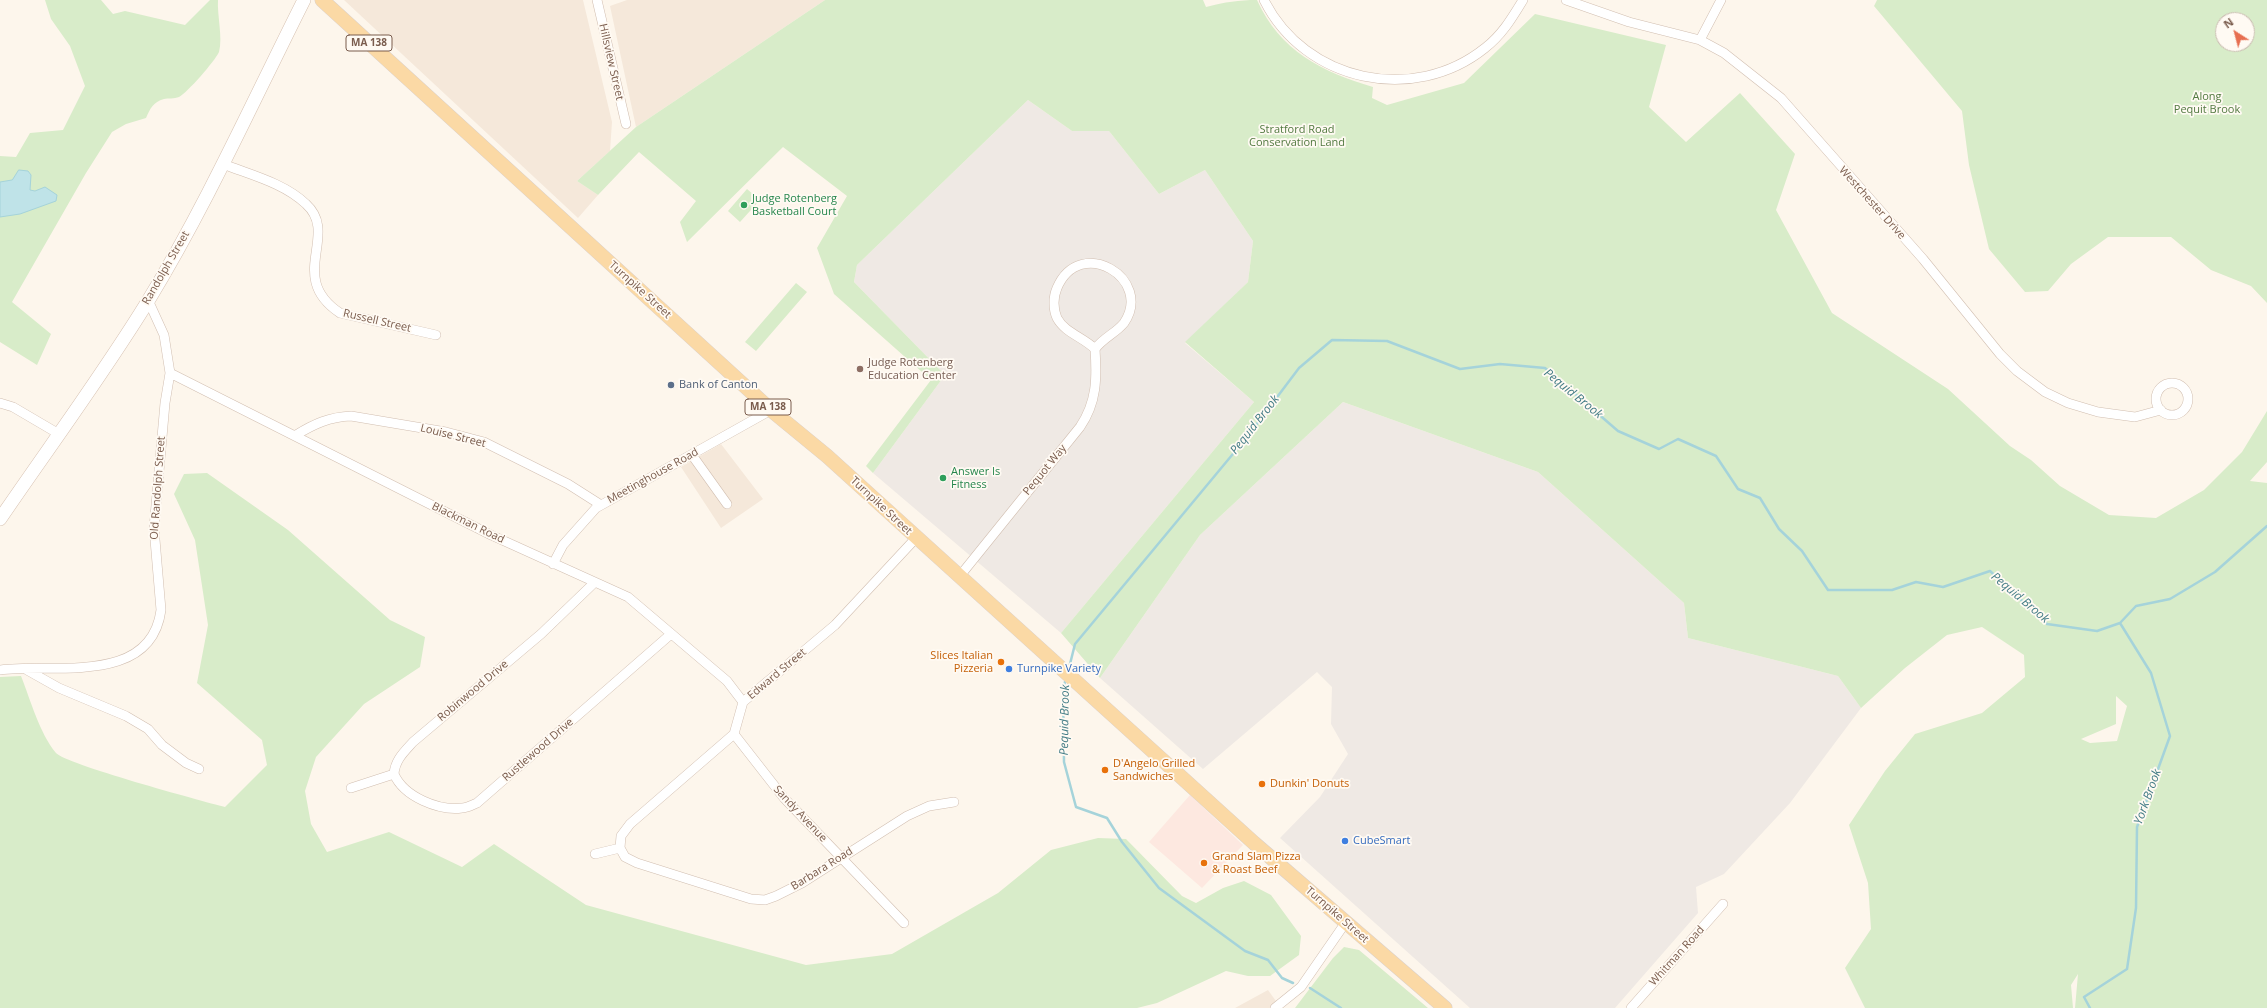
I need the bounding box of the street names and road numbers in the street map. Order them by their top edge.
street label: Hillsview Street [596,22,626,102]
road number: MA 138 [346,35,392,51]
street label: Westchester Drive [1836,164,1908,242]
street label: Randolph Street [140,229,192,307]
street label: Turnpike Street [606,259,674,321]
street label: Russell Street [342,307,412,335]
road number: MA 138 [745,399,791,415]
street label: Louise Street [419,422,487,450]
street label: Old Randolph Street [148,436,168,540]
street label: Pequot Way [1021,442,1069,498]
street label: Meetinghouse Road [605,445,701,507]
street label: Turnpike Street [848,474,914,538]
street label: Blackman Road [430,500,506,546]
street label: Edward Street [745,646,809,702]
street label: Robinwood Drive [435,658,511,724]
street label: Rustlewood Drive [500,716,576,784]
street label: Sandy Avenue [771,783,829,845]
street label: Barbara Road [789,845,855,893]
street label: Turnpike Street [1303,884,1371,946]
street label: Whitman Road [1647,923,1707,989]

